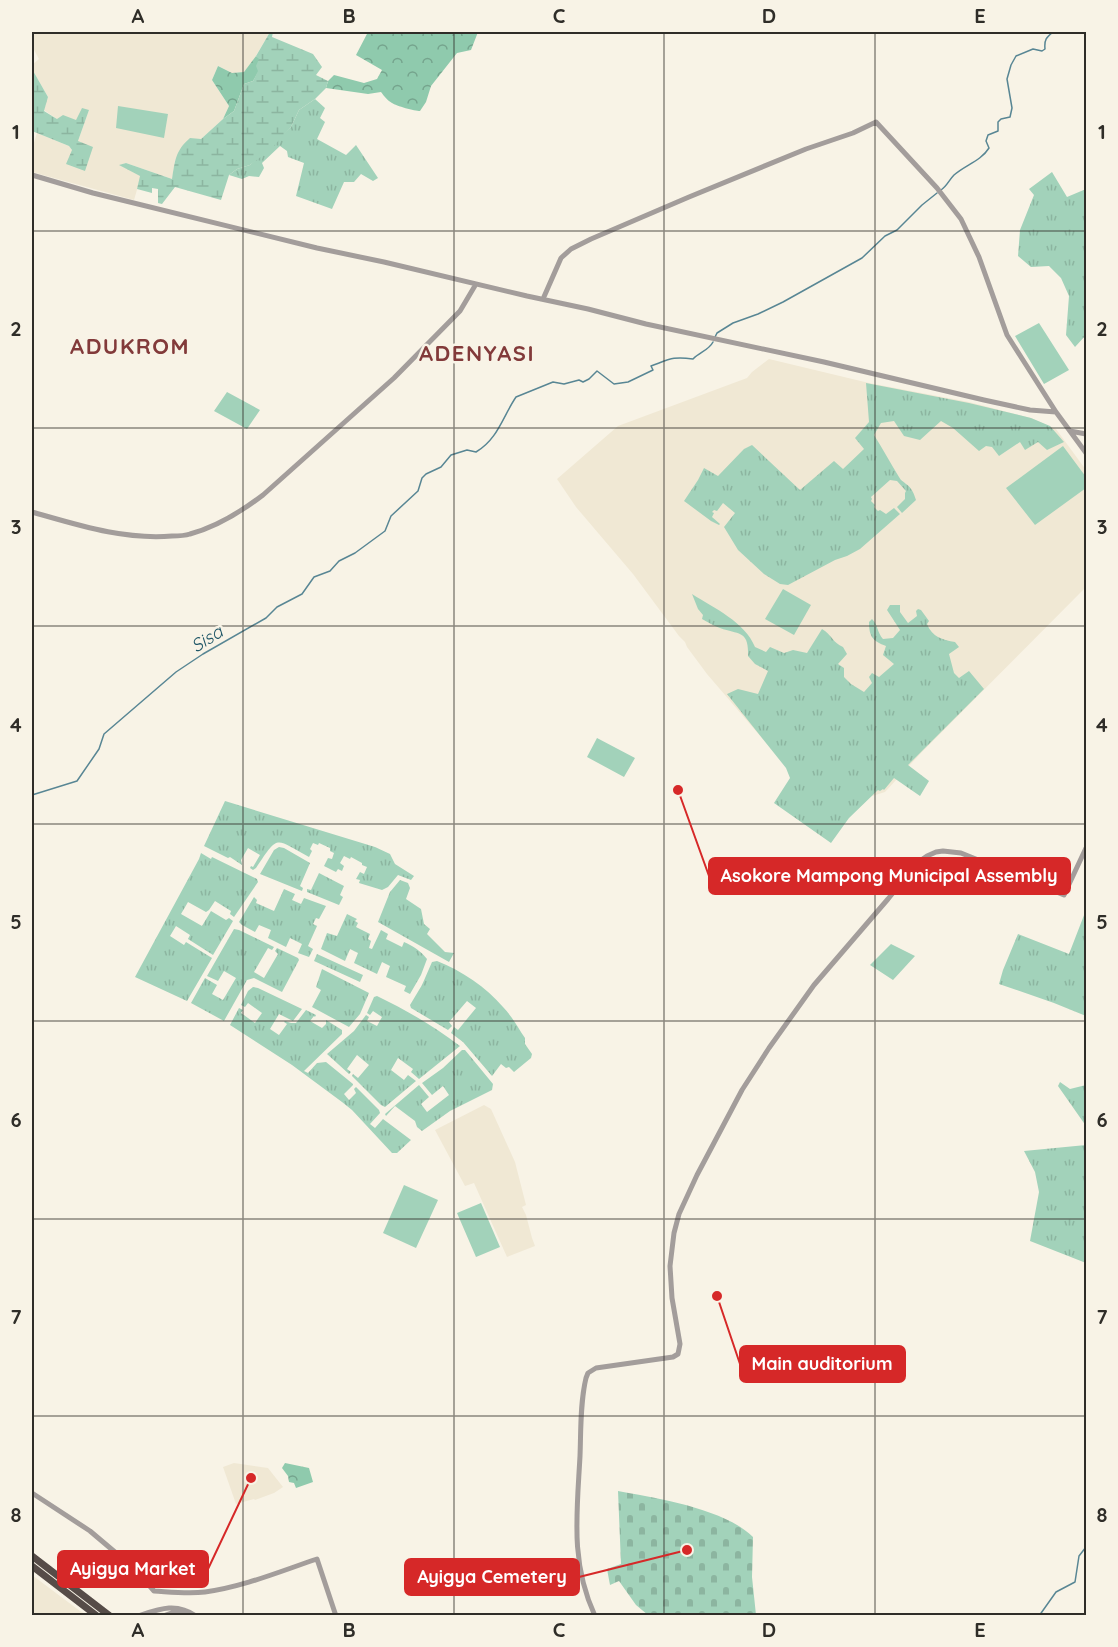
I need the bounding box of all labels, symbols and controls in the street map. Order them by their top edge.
text: A [132,3,145,28]
text: B [342,3,356,28]
text: C [553,3,566,28]
text: D [762,3,776,28]
text: E [974,3,986,28]
text: 1 [12,119,20,144]
text: 1 [1098,119,1106,144]
text: 2 [10,316,22,341]
text: 2 [1096,316,1108,341]
district label: ADUKROM [70,332,190,360]
district label: ADENYASI [419,339,535,367]
text: 3 [11,514,21,539]
text: 3 [1097,514,1107,539]
water label: Sisa [186,619,228,657]
text: 4 [10,712,22,737]
text: 4 [1096,712,1108,737]
callout: Asokore Mampong Municipal Assembly [709,858,1070,894]
text: Asokore Mampong Municipal Assembly [721,864,1057,887]
text: 5 [10,909,22,934]
text: 5 [1096,909,1108,934]
text: 6 [10,1107,22,1132]
text: 6 [1096,1107,1108,1132]
text: 7 [11,1304,22,1329]
text: 7 [1097,1304,1108,1329]
callout: Main auditorium [740,1346,905,1382]
text: Main auditorium [751,1352,893,1375]
text: 8 [11,1502,22,1527]
text: 8 [1097,1502,1108,1527]
callout: Ayigya Market [58,1551,208,1587]
text: Ayigya Market [70,1557,196,1580]
callout: Ayigya Cemetery [405,1559,579,1595]
text: Ayigya Cemetery [417,1565,567,1588]
text: A [132,1617,145,1642]
text: B [342,1617,356,1642]
text: C [553,1617,566,1642]
text: D [762,1617,776,1642]
text: E [974,1617,986,1642]

